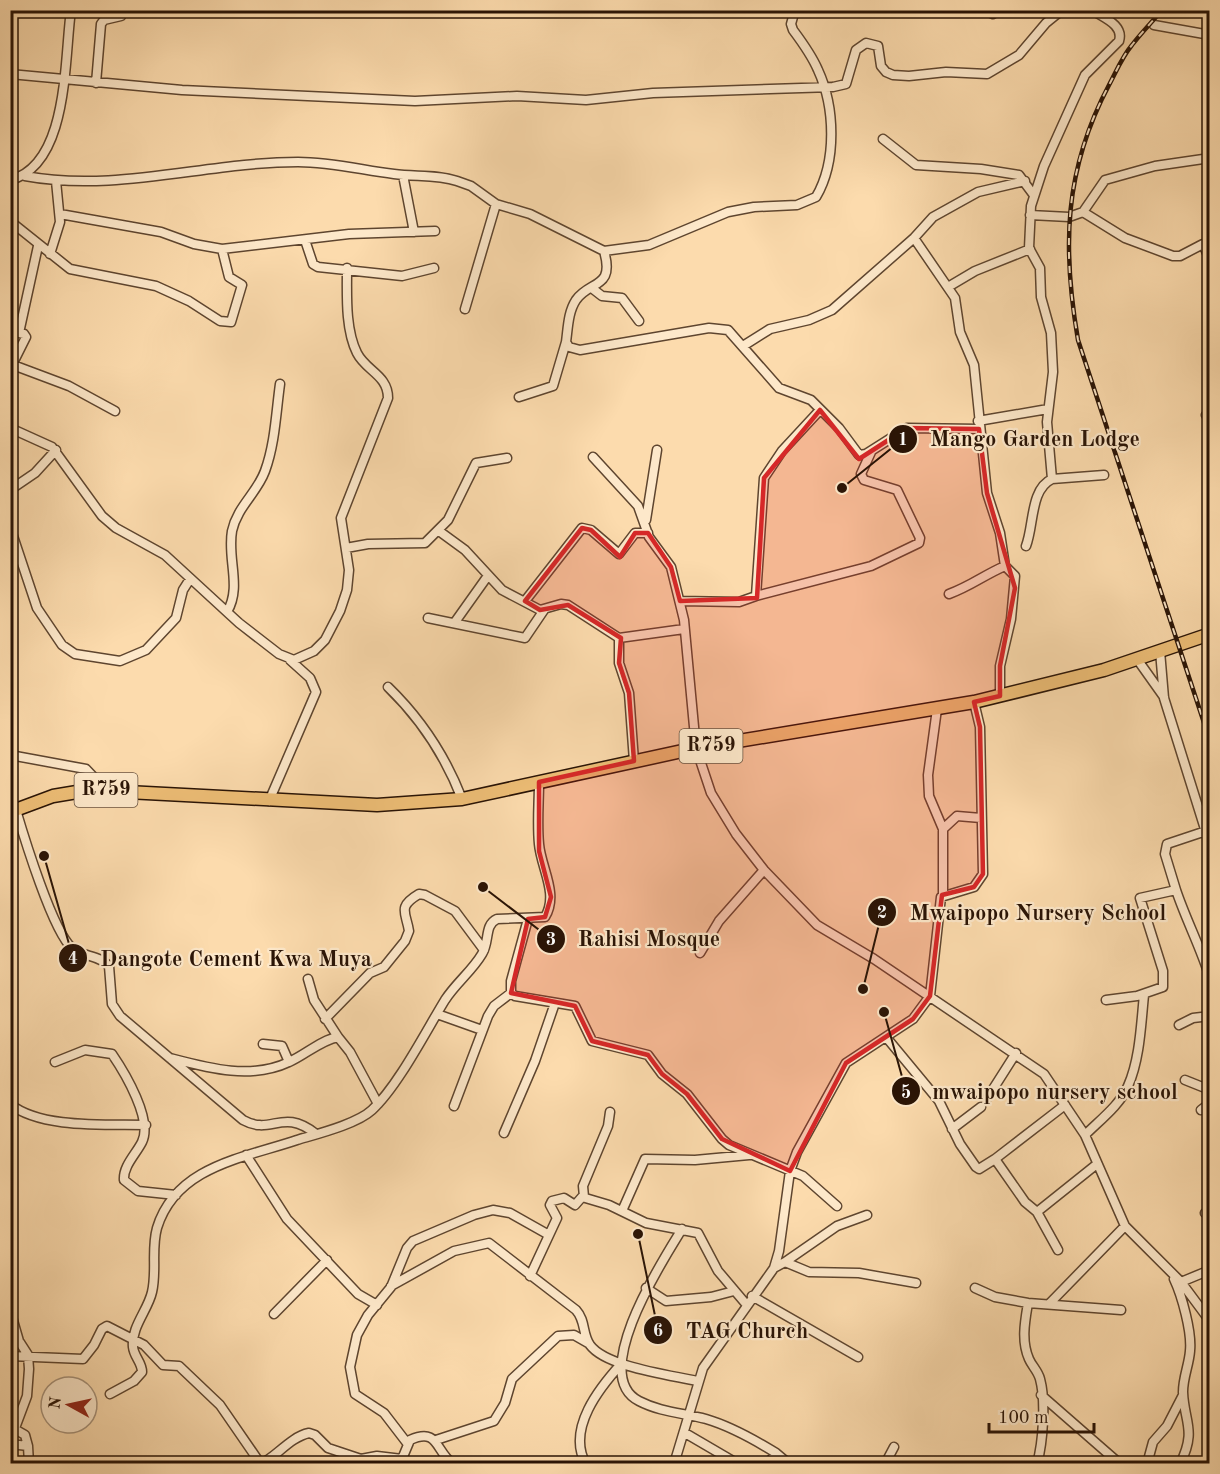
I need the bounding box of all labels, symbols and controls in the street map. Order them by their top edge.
callout: Mango Garden Lodge [888,419,1152,459]
text: Mango Garden Lodge [930,429,1140,451]
text: 1 [898,431,908,449]
road number: R759 [680,729,742,763]
road number: R759 [74,773,138,807]
callout: Mwaipopo Nursery School [867,892,1178,932]
text: Mwaipopo Nursery School [910,903,1166,925]
text: 2 [877,904,887,922]
callout: Rahisi Mosque [536,919,732,959]
text: Rahisi Mosque [578,929,720,951]
text: 3 [546,931,556,949]
callout: Dangote Cement Kwa Muya [58,938,384,978]
text: Dangote Cement Kwa Muya [100,949,372,971]
text: 4 [68,950,78,968]
callout: mwaipopo nursery school [891,1071,1190,1111]
text: mwaipopo nursery school [932,1082,1178,1104]
text: 5 [901,1084,911,1102]
callout: TAG Church [643,1310,820,1350]
text: TAG Church [686,1321,808,1343]
text: 6 [653,1322,663,1340]
north arrow [39,1375,99,1435]
text: N [47,1395,65,1410]
scale bar [989,1396,1094,1434]
text: 100 m [998,1409,1049,1427]

